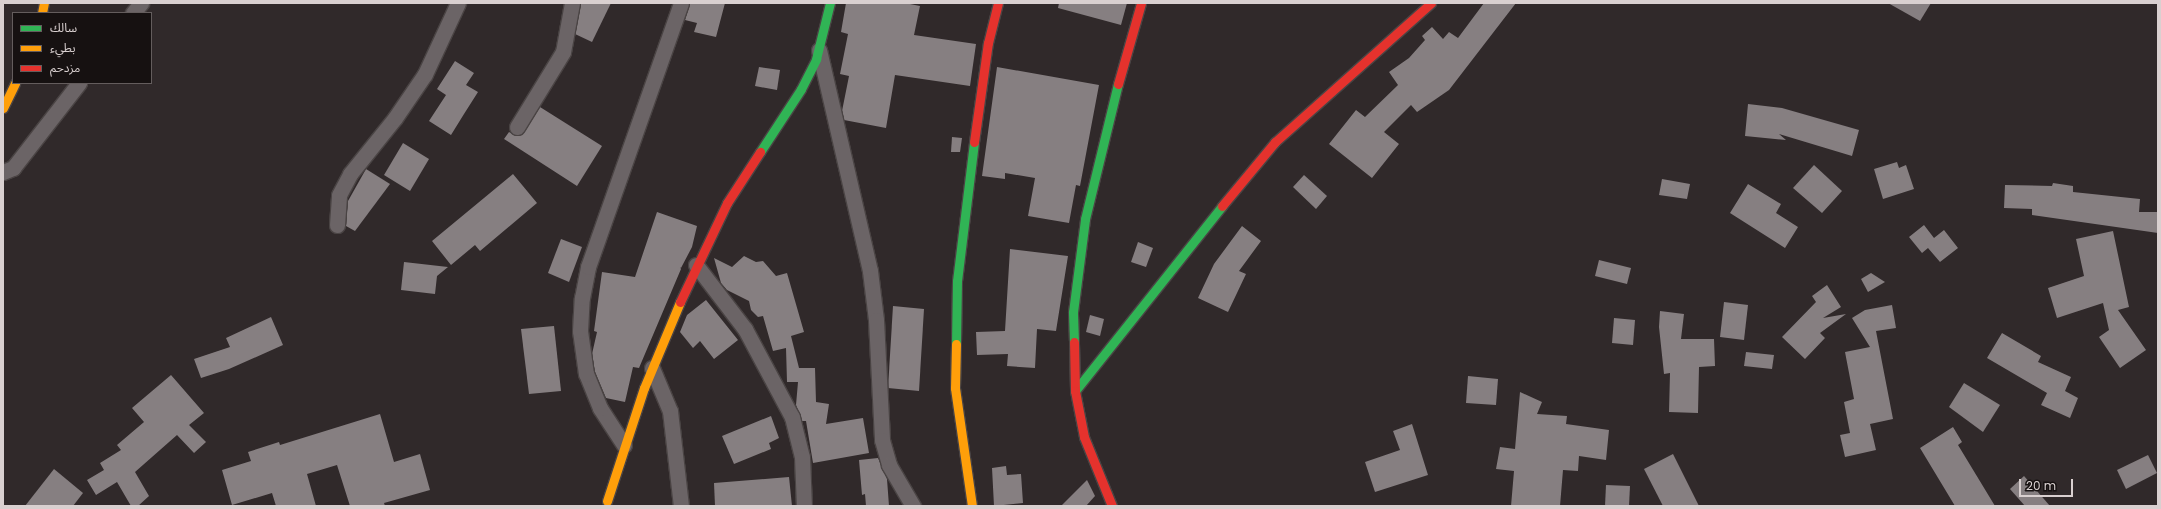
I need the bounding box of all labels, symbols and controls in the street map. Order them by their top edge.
legend [12,12,152,84]
text: سالك [50,19,77,36]
text: بطيء [50,39,76,56]
text: مزدحم [50,59,80,76]
scale bar [2021,471,2075,497]
text: 20 m [2026,477,2056,494]

